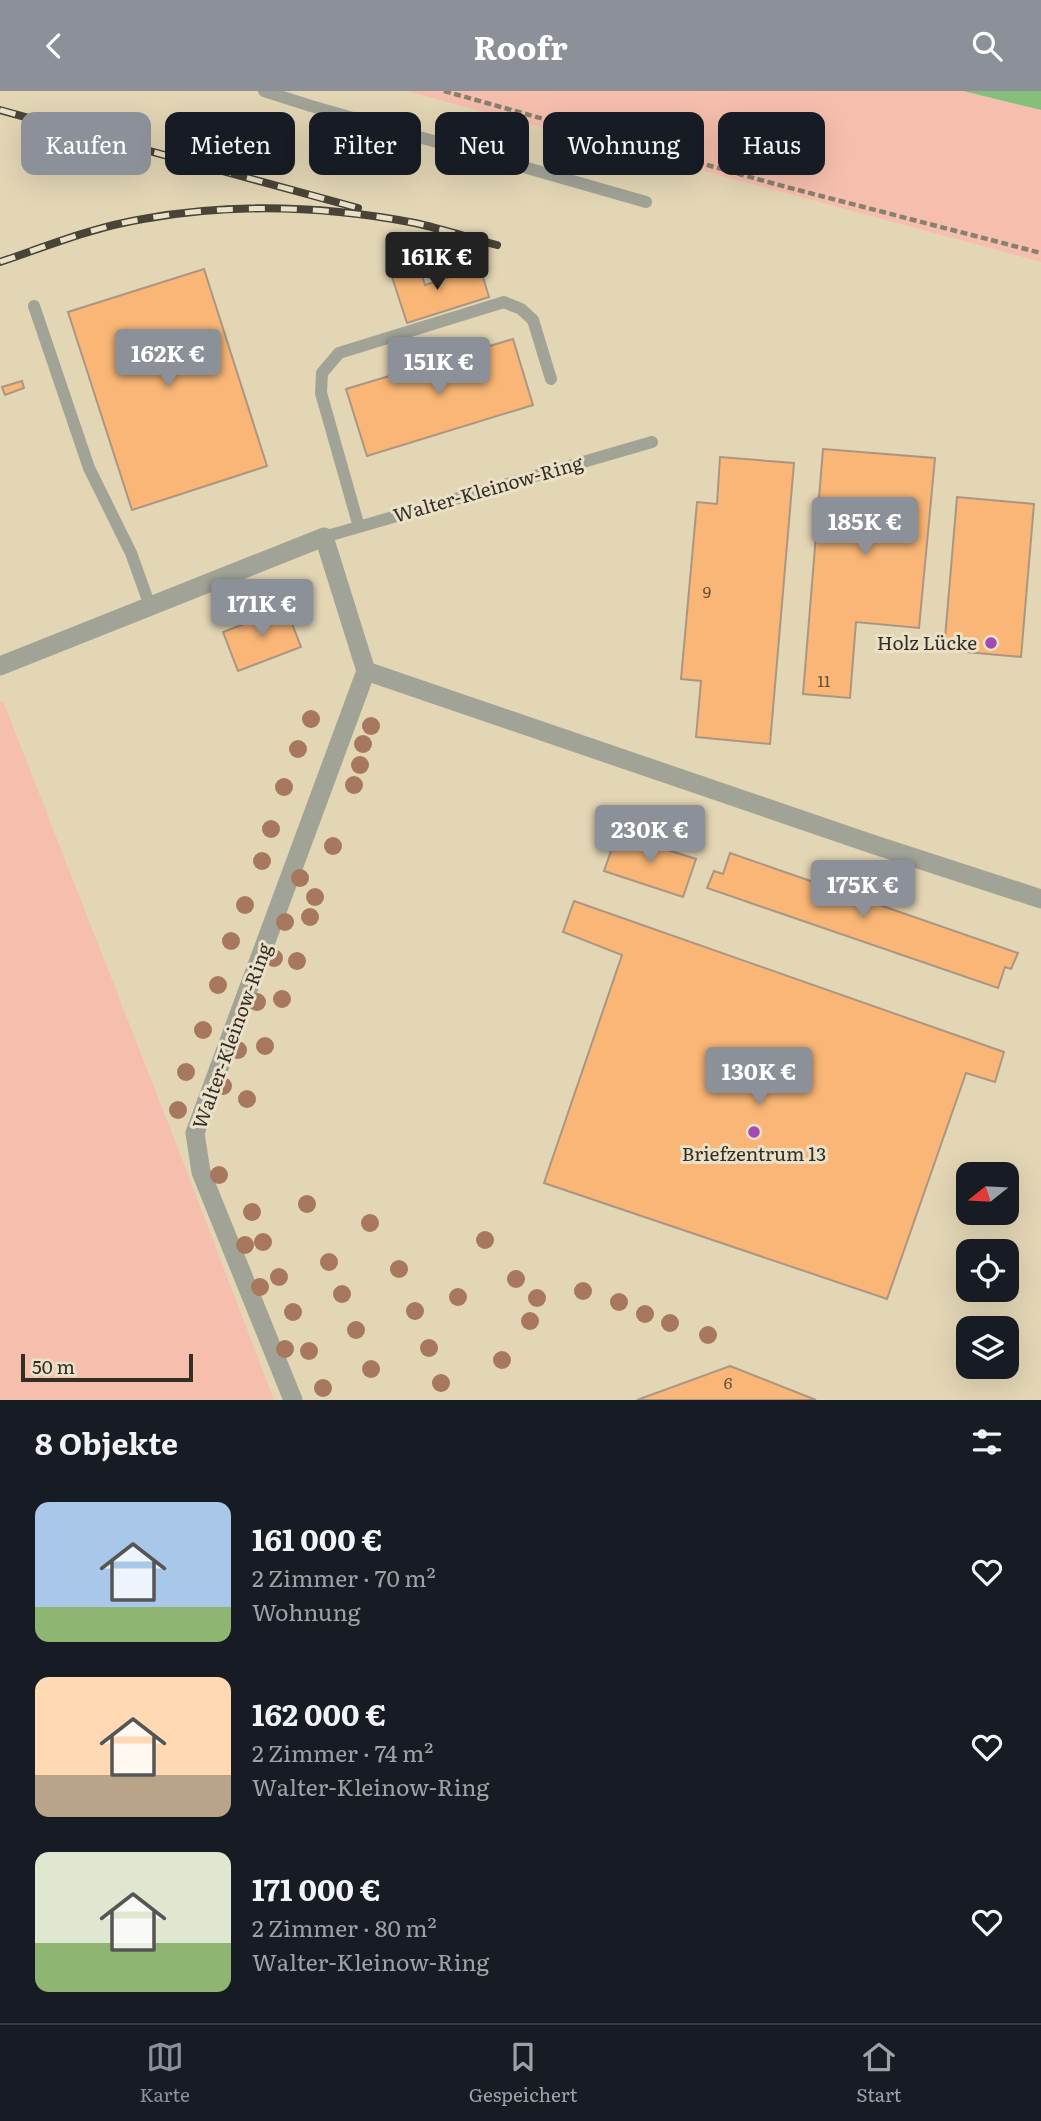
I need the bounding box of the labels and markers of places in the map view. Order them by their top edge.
pin: 161K € [380,233,494,292]
pin: 162K € [111,329,225,389]
pin: 151K € [382,337,496,397]
pin: 185K € [808,497,922,557]
pin: 171K € [205,580,319,639]
place label: Holz Lücke [877,628,977,656]
marker: Holz Lücke [983,635,999,651]
pin: 230K € [593,805,707,865]
pin: 175K € [806,861,920,920]
pin: 130K € [702,1047,816,1107]
marker: Briefzentrum 13 [746,1124,762,1140]
place label: Briefzentrum 13 [682,1139,826,1167]

